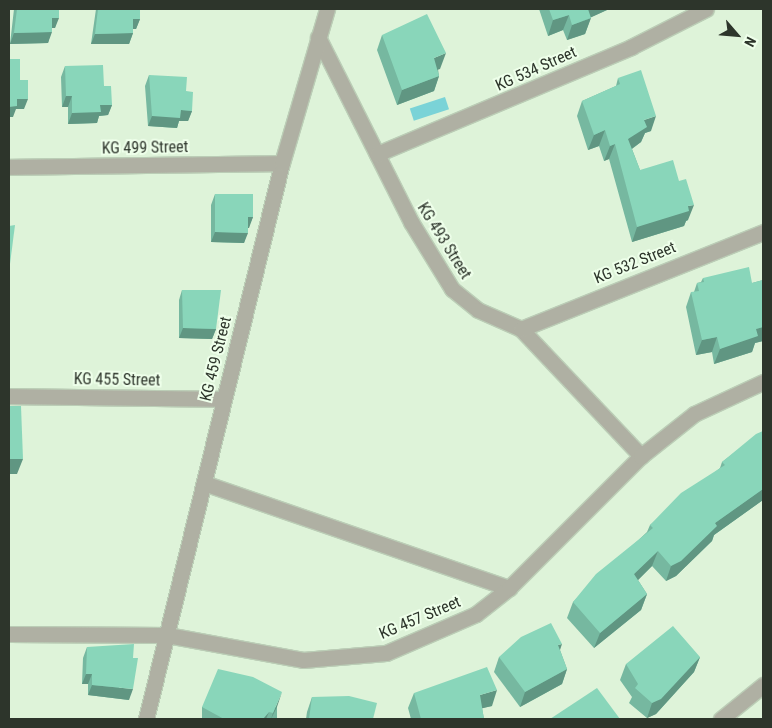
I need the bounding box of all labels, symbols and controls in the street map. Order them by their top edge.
north arrow [712,10,762,60]
text: N [741,34,759,49]
street label: KG 534 Street [493,43,579,95]
street label: KG 499 Street [102,138,188,158]
street label: KG 493 Street [413,199,475,283]
street label: KG 532 Street [591,238,679,288]
street label: KG 459 Street [196,315,236,403]
street label: KG 455 Street [74,370,160,390]
street label: KG 457 Street [376,592,464,644]

